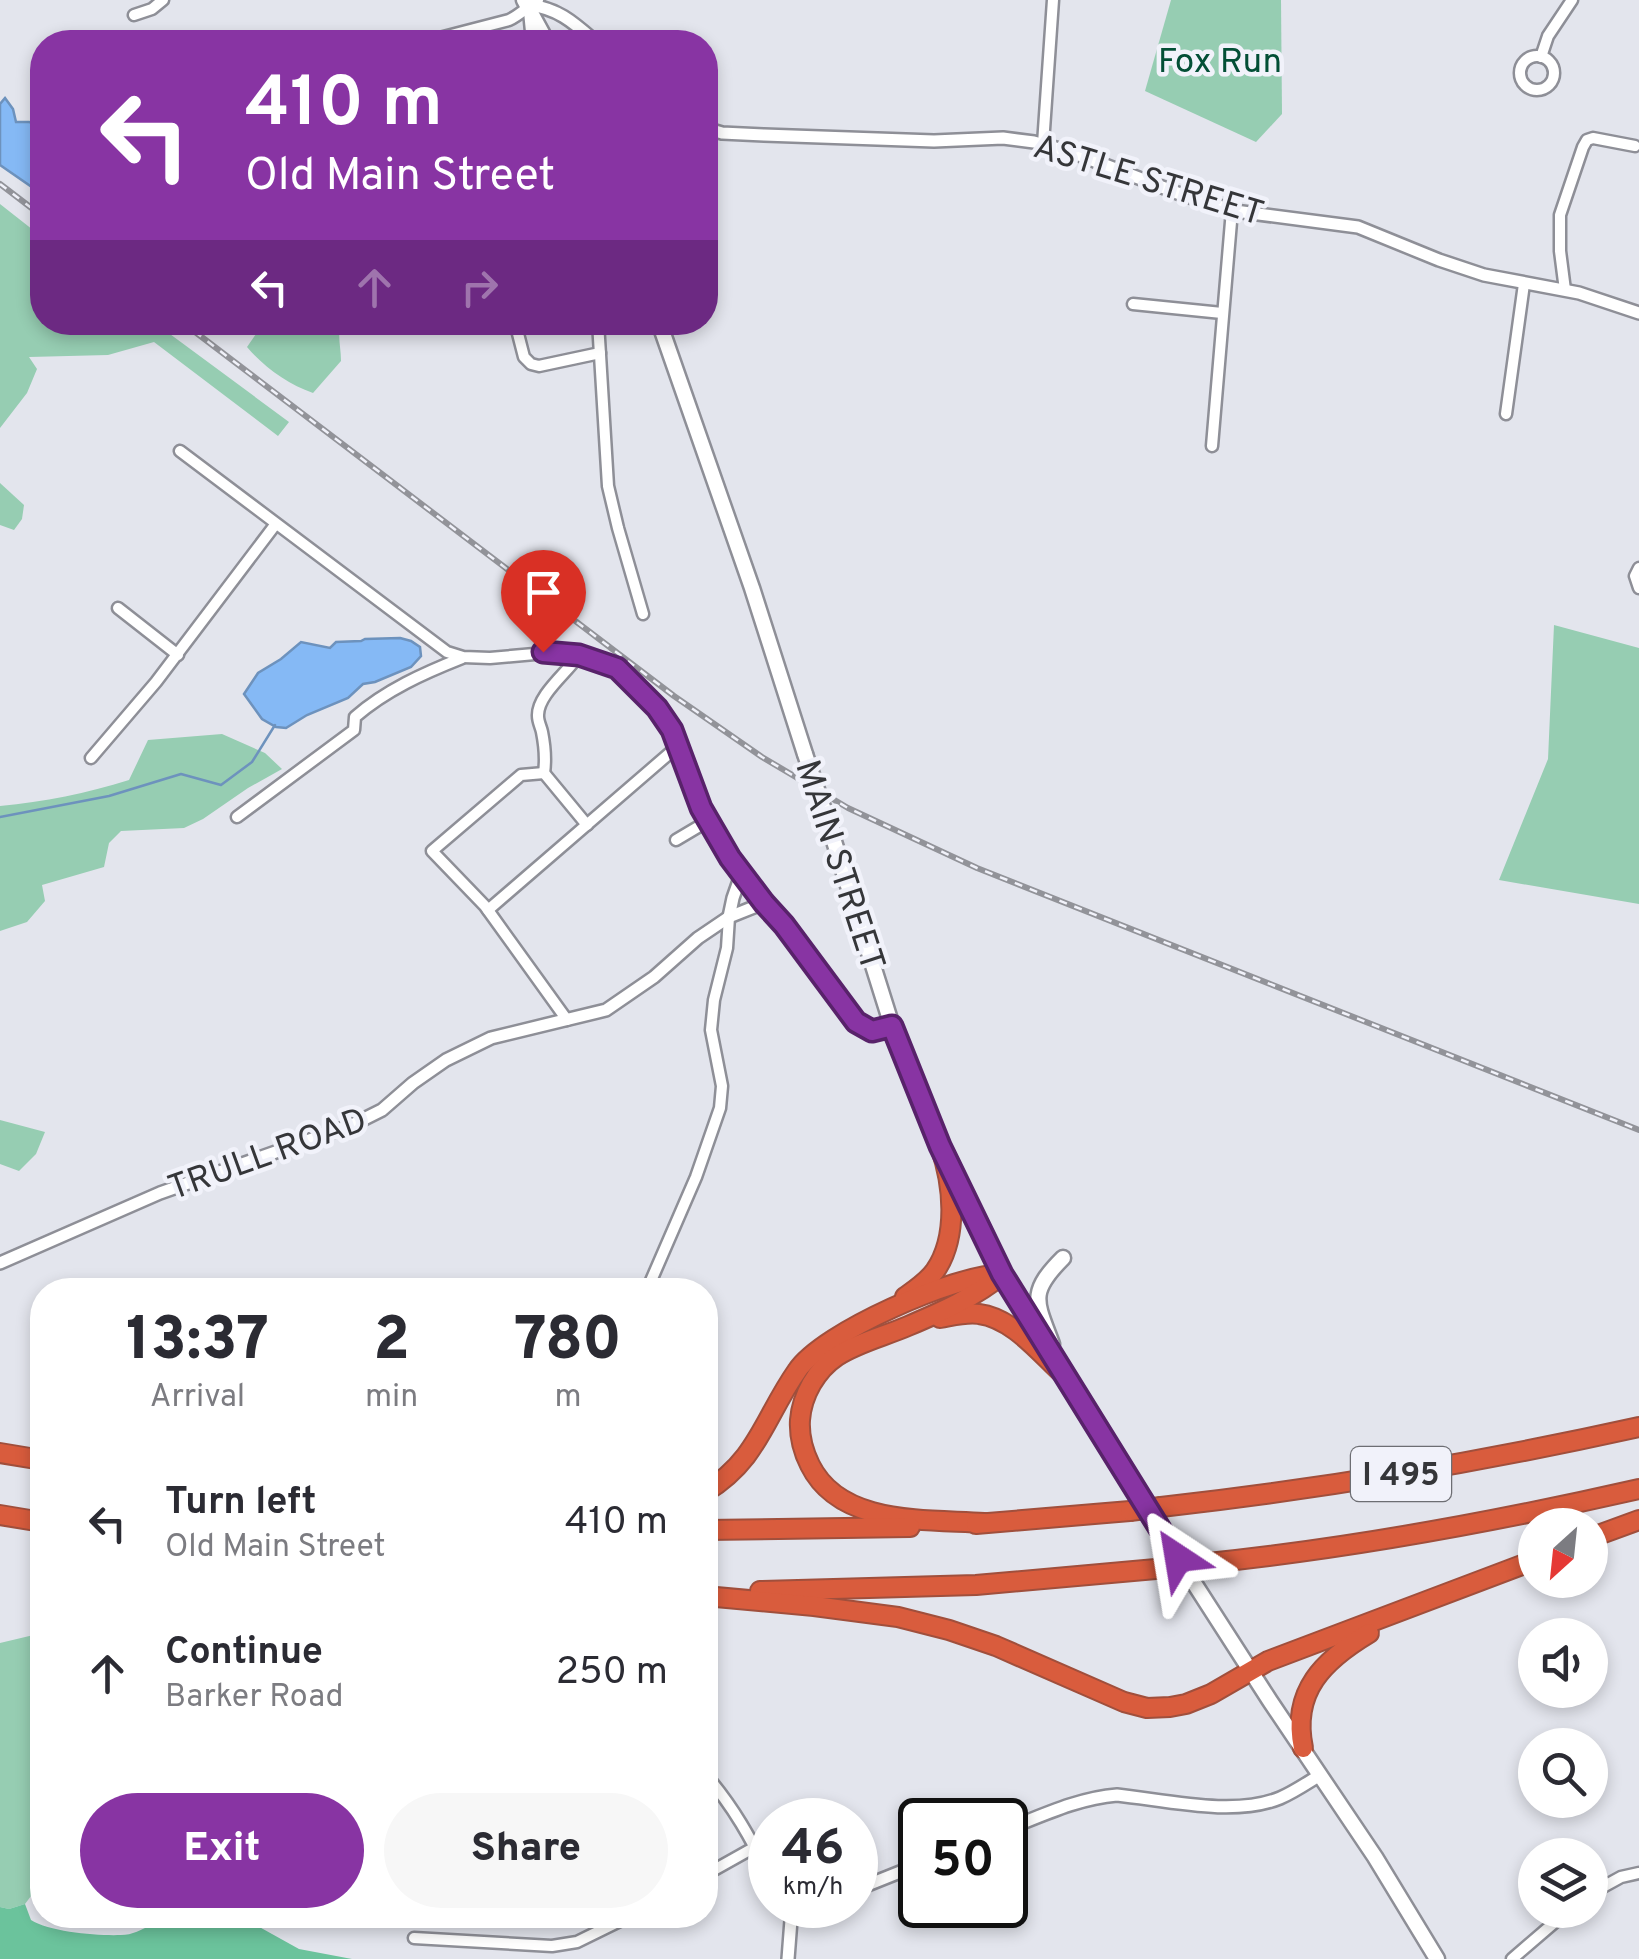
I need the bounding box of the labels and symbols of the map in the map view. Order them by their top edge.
park label: Fox Run [1158,41,1282,85]
street label: ASTLE STREET [1028,126,1268,238]
pin [501,550,586,653]
street label: MAIN STREET [783,755,893,977]
street label: TRULL ROAD [163,1100,373,1212]
road number: I 495 [1351,1447,1451,1501]
position arrow [1126,1506,1230,1610]
north arrow [1518,1508,1608,1598]
speed limit sign: 50 [898,1798,1028,1928]

